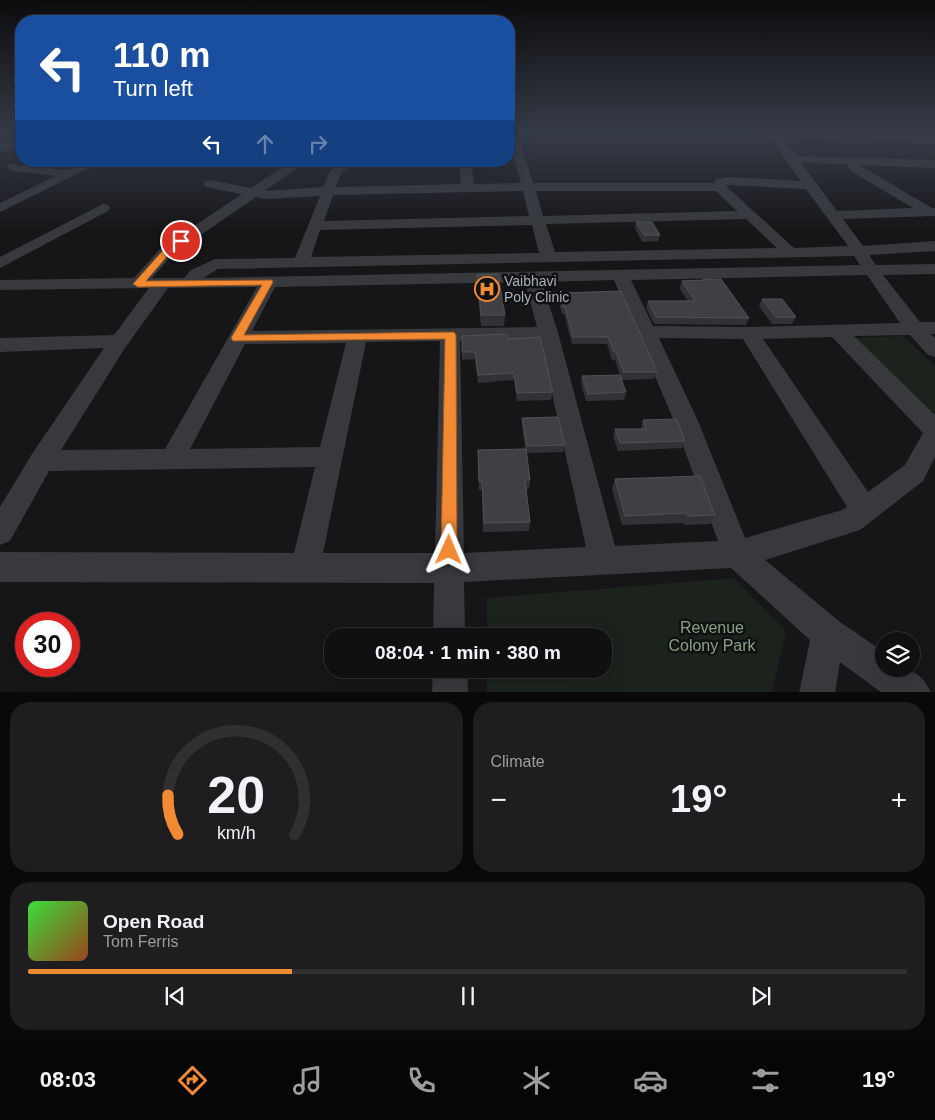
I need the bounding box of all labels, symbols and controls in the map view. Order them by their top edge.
icon: left [30,35,95,100]
text: 110 m [113,35,210,74]
text: Turn left [113,76,193,101]
icon: left [198,130,226,158]
icon: ahead [251,130,279,158]
icon: right [304,130,332,158]
pin [160,220,202,262]
icon: arrive [167,227,195,255]
place label: Vaibhavi Poly Clinic [504,273,569,305]
hospital icon: Vaibhavi Poly Clinic [474,276,500,302]
position arrow [422,523,474,575]
speed limit sign: 30 [15,612,80,677]
park label: Revenue Colony Park [668,619,757,654]
map controls [875,632,920,677]
button: layers [875,632,920,677]
text: 08:04 · 1 min · 380 m [375,642,561,663]
text: Climate [491,753,545,770]
text: 20 [207,766,265,824]
text: 19° [670,778,727,820]
text: − [491,784,507,815]
text: + [891,784,907,815]
text: km/h [217,823,256,843]
text: Open Road [103,911,204,932]
text: Tom Ferris [103,933,179,950]
icon: previous [161,982,189,1010]
icon: pause [454,982,482,1010]
icon: next [747,982,775,1010]
icon: directions [175,1063,210,1098]
icon: music [290,1063,325,1098]
icon: phone [404,1063,439,1098]
icon: climate [519,1063,554,1098]
icon: car [633,1063,668,1098]
icon: filters [748,1063,783,1098]
text: 08:03 [40,1067,96,1092]
text: 19° [862,1067,895,1092]

